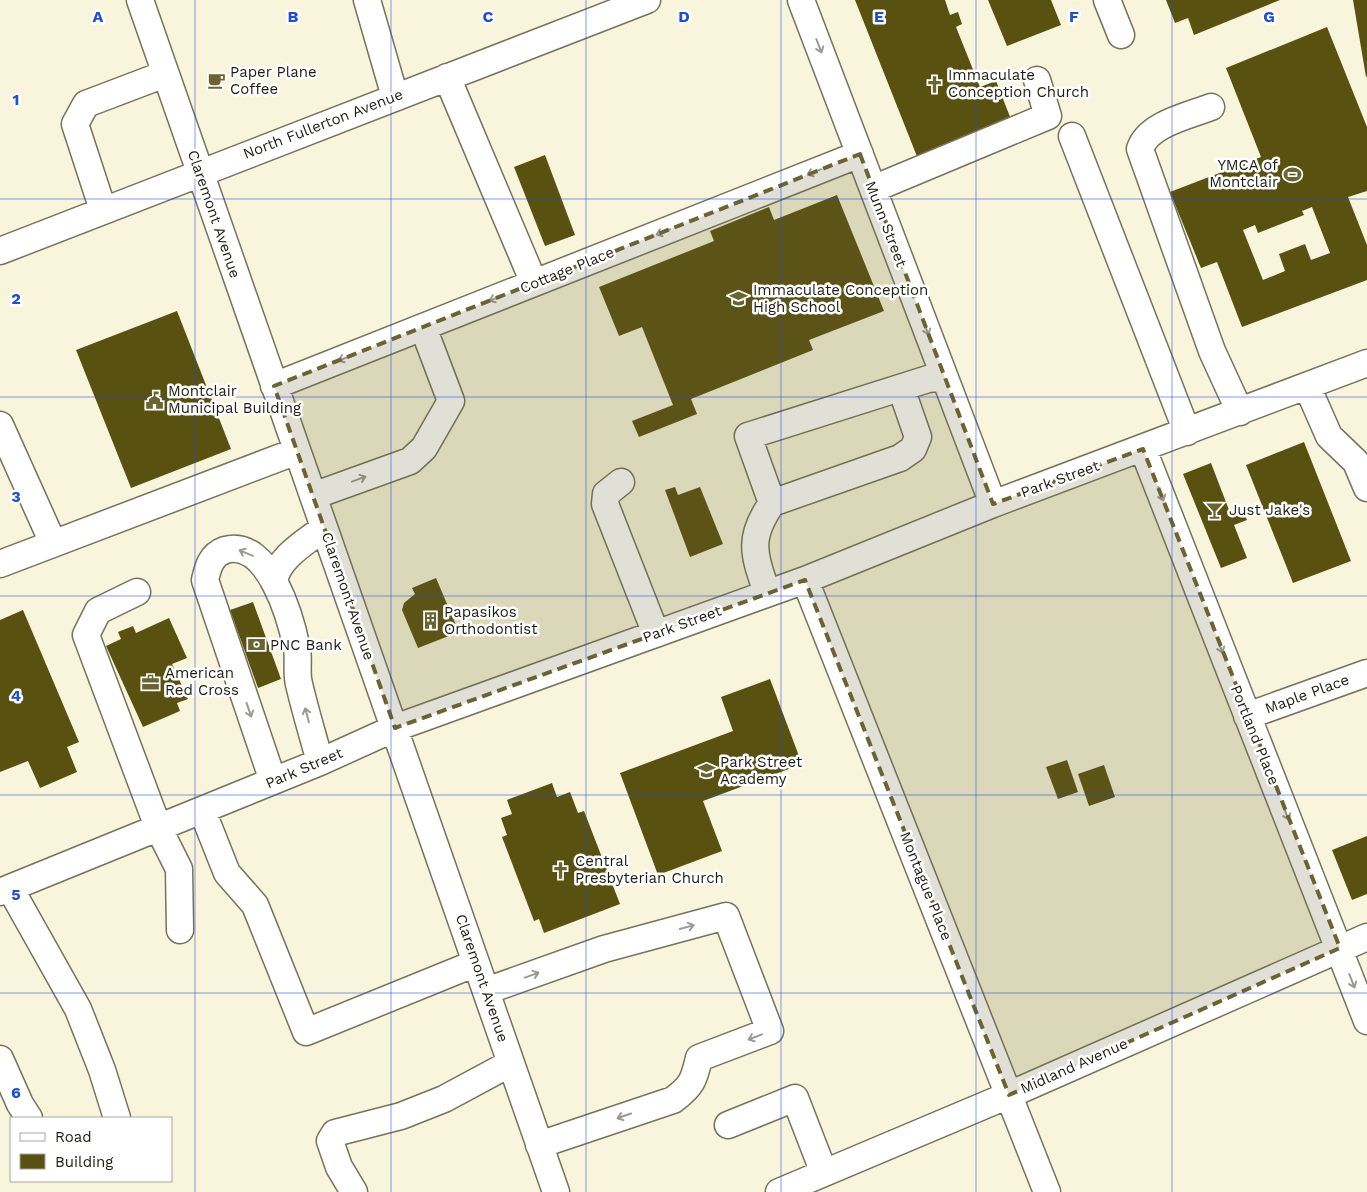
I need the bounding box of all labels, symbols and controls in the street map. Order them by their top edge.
text: A [93,7,104,26]
text: B [288,7,299,26]
text: C [483,7,494,26]
text: D [678,7,690,26]
text: E [874,7,884,26]
text: F [1069,7,1079,26]
text: G [1263,7,1275,26]
one-way arrow [815,38,824,53]
place label: Paper Plane Coffee [230,63,317,98]
place label: Immaculate Conception Church [948,66,1089,101]
cafe icon: Paper Plane Coffee [206,71,226,91]
church icon: Immaculate Conception Church [924,74,944,94]
street label: North Fullerton Avenue [241,85,405,163]
text: 1 [13,90,19,109]
street label: Claremont Avenue [184,148,244,280]
place label: YMCA of Montclair [1209,156,1278,191]
sports icon: YMCA of Montclair [1282,164,1302,184]
one-way arrow [807,168,822,177]
street label: Munn Street [861,178,911,270]
one-way arrow [656,228,671,237]
street label: Cottage Place [517,243,617,297]
place label: Immaculate Conception High School [753,281,928,316]
text: 2 [11,289,21,308]
school or university icon: Immaculate Conception High School [729,289,749,309]
one-way arrow [489,294,504,303]
one-way arrow [922,320,931,336]
one-way arrow [337,354,352,363]
place label: Montclair Municipal Building [168,382,301,417]
public building icon: Montclair Municipal Building [144,390,164,410]
street label: Park Street [1018,456,1102,502]
one-way arrow [351,474,366,483]
one-way arrow [1157,486,1166,501]
text: 3 [11,487,21,506]
bar icon: Just Jake's [1205,500,1225,520]
place label: Just Jake's [1229,501,1310,519]
street label: Claremont Avenue [318,530,378,662]
one-way arrow [238,547,253,557]
street label: Park Street [640,601,724,647]
place label: Papasikos Orthodontist [444,603,538,638]
building icon: Papasikos Orthodontist [420,611,440,631]
bank icon: PNC Bank [246,635,266,655]
place label: PNC Bank [270,636,342,654]
one-way arrow [1216,638,1225,653]
place label: American Red Cross [165,664,239,699]
street label: Maple Place [1262,670,1352,718]
office icon: American Red Cross [141,672,161,692]
street label: Portland Place [1227,682,1283,788]
text: 4 [11,686,21,705]
one-way arrow [245,702,255,718]
one-way arrow [302,707,311,723]
street label: Park Street [263,743,346,792]
place label: Park Street Academy [720,753,803,788]
school or university icon: Park Street Academy [696,761,716,781]
one-way arrow [1282,805,1291,820]
street label: Montague Place [896,829,956,943]
place label: Central Presbyterian Church [575,852,724,887]
church icon: Central Presbyterian Church [551,860,571,880]
text: 5 [11,885,21,904]
street label: Claremont Avenue [452,912,512,1044]
one-way arrow [679,921,695,931]
one-way arrow [524,970,539,979]
one-way arrow [1348,973,1357,988]
one-way arrow [748,1033,763,1042]
street label: Midland Avenue [1018,1034,1130,1098]
text: 6 [11,1083,21,1102]
one-way arrow [617,1112,633,1121]
legend [10,1117,172,1182]
text: Road [55,1128,92,1146]
text: Building [55,1153,113,1171]

